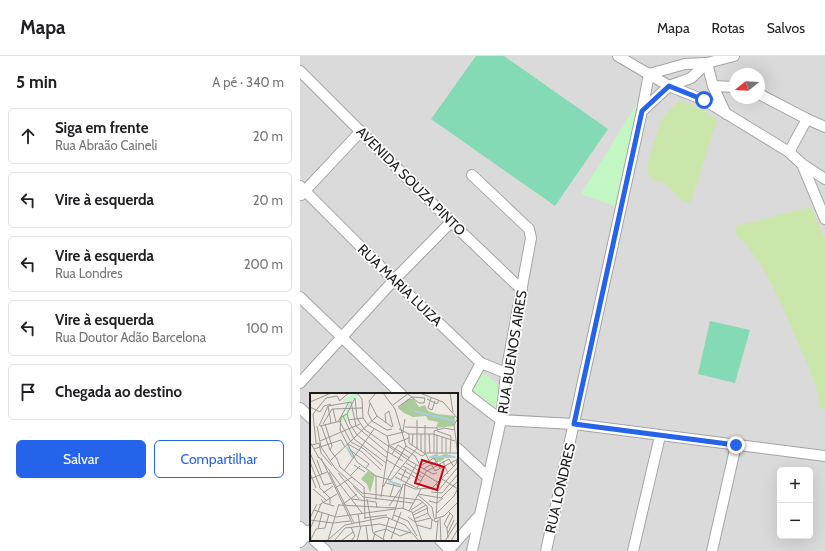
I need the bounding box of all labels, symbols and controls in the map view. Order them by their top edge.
text: Mapa [20,16,66,39]
text: Mapa [657,19,690,37]
text: Rotas [712,19,745,37]
text: Salvos [767,19,805,37]
north arrow [729,68,765,104]
text: 5 min [16,72,57,92]
text: A pé · 340 m [212,74,284,90]
route start [695,91,713,109]
text: Siga em frente [55,119,148,137]
street label: AVENIDA SOUZA PINTO [353,123,470,240]
icon: ahead [17,125,39,147]
text: 20 m [253,128,283,144]
text: Rua Abraão Caineli [55,137,157,153]
icon: left [17,189,39,211]
text: Vire à esquerda [55,191,154,209]
text: 20 m [253,192,283,208]
street label: RUA MARIA LUIZA [354,240,446,330]
text: Vire à esquerda [55,247,154,265]
icon: left [17,253,39,275]
text: 200 m [244,256,283,272]
text: Rua Londres [55,265,123,281]
street label: RUA BUENOS AIRES [493,289,531,415]
text: Vire à esquerda [55,311,154,329]
icon: left [17,317,39,339]
text: 100 m [246,320,283,336]
text: Rua Doutor Adão Barcelona [55,329,206,345]
icon: arrive [17,381,39,403]
text: Chegada ao destino [55,383,182,401]
inset map [310,393,458,541]
route end [727,436,745,454]
button: Salvar [16,440,146,478]
button: Compartilhar [154,440,284,478]
street label: RUA LONDRES [541,441,579,535]
map controls [777,467,813,539]
button: + [777,467,813,503]
button: − [777,503,813,539]

